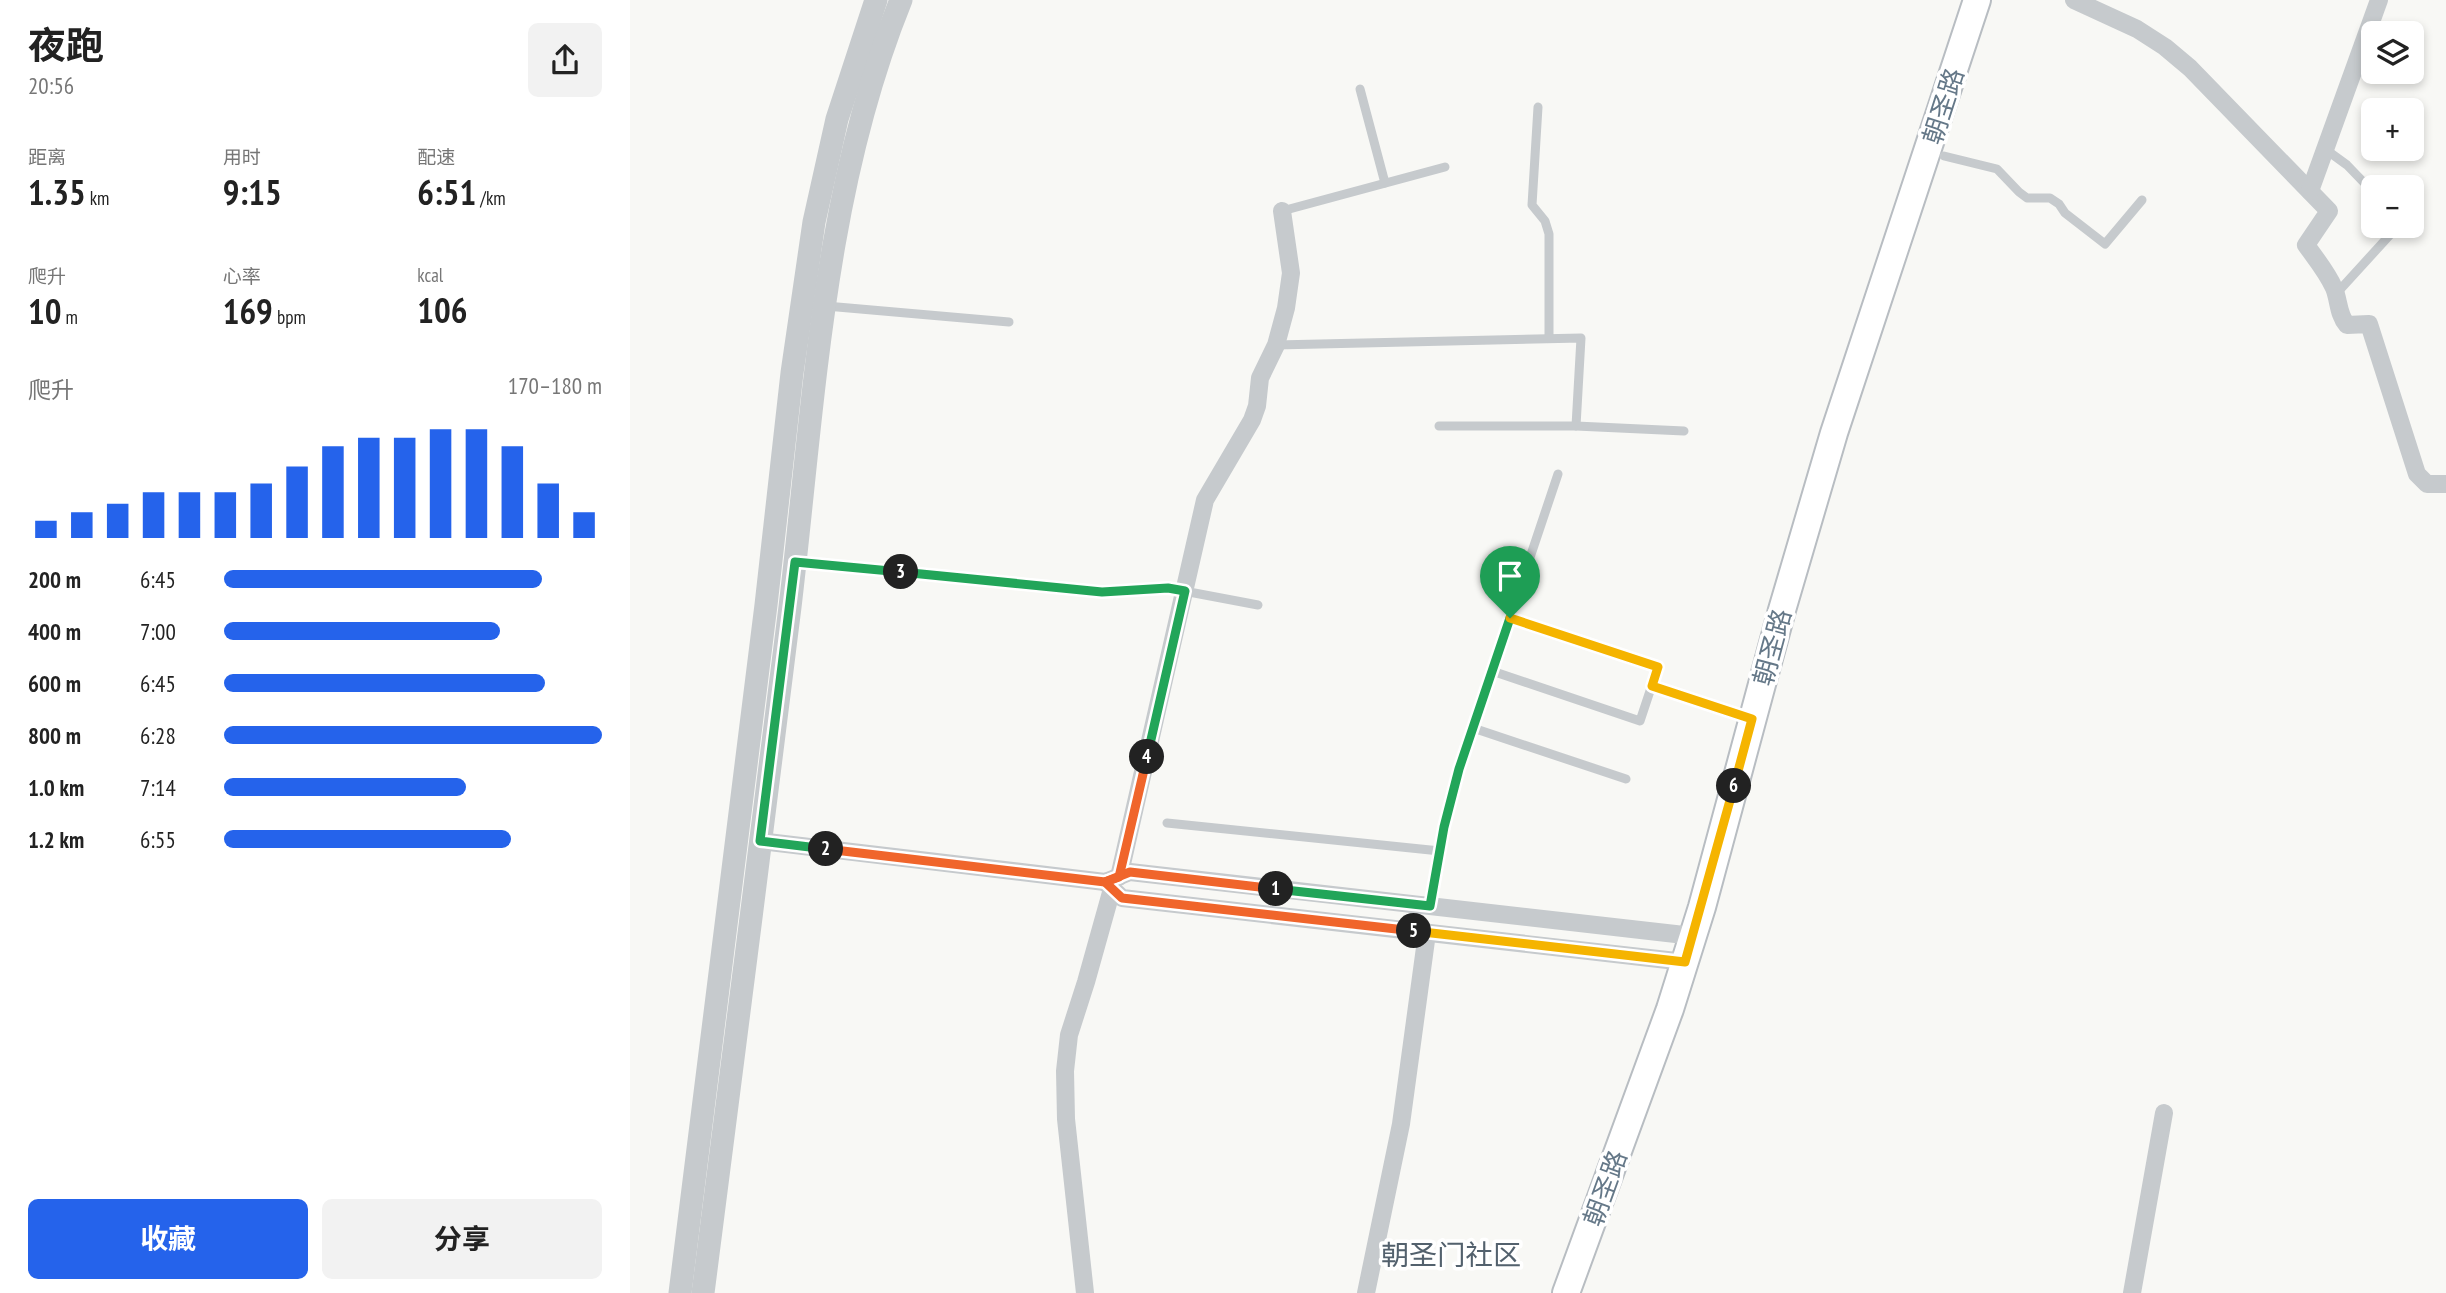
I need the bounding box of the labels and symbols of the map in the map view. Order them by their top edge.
street label: 朝圣路 [1915,64,1971,148]
pin [1480,546,1540,618]
pin: 3 [884,554,918,590]
street label: 朝圣路 [1746,605,1798,689]
pin: 4 [1130,740,1164,774]
pin: 6 [1716,768,1752,804]
pin: 2 [808,832,844,866]
pin: 1 [1258,872,1294,906]
pin: 5 [1396,914,1432,948]
street label: 朝圣路 [1576,1146,1634,1230]
district label: 朝圣门社区 [1381,1236,1521,1273]

